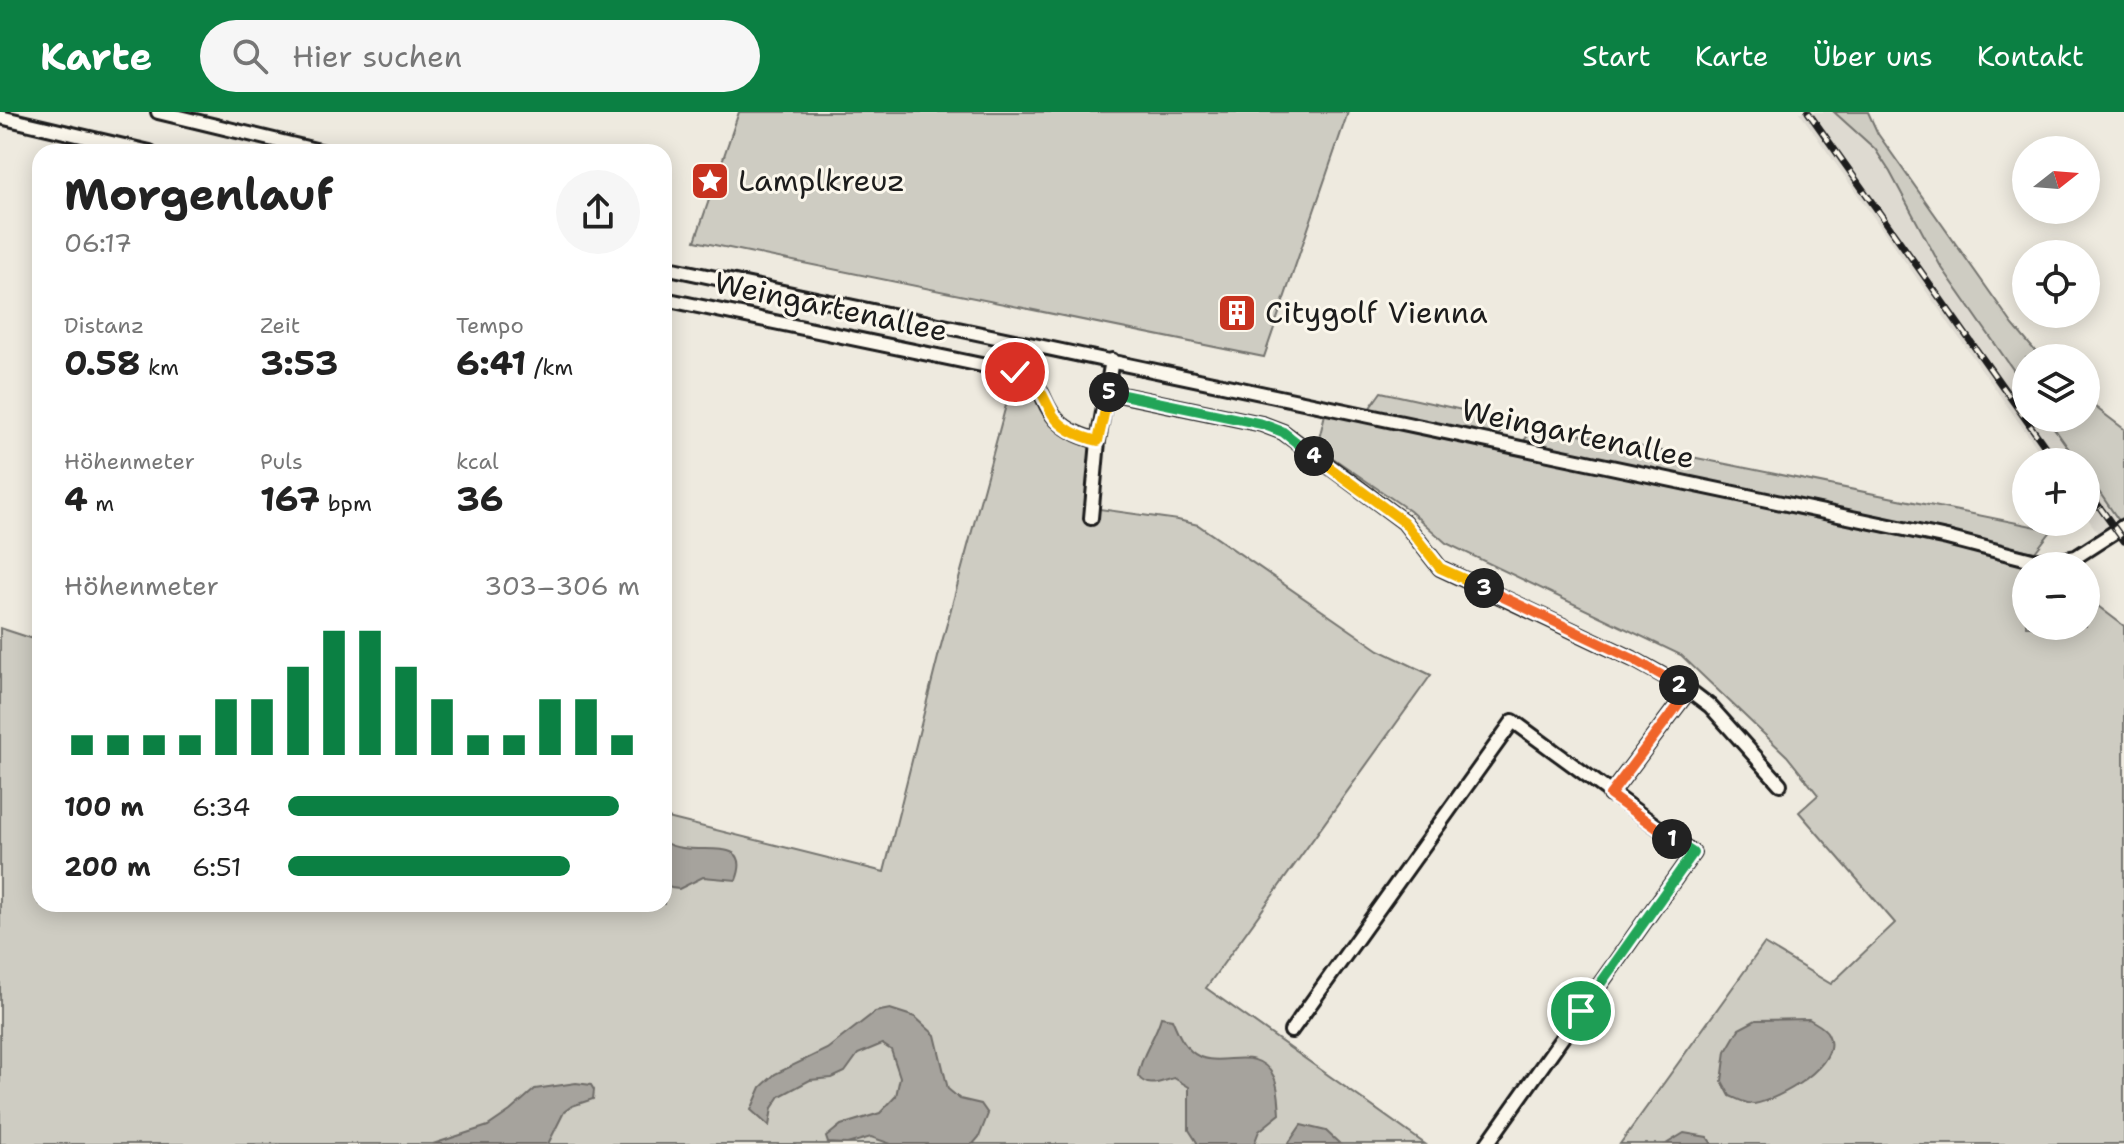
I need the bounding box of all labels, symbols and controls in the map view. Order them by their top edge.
search box [200,20,760,92]
text: Karte [40,31,152,82]
icon: search [228,34,272,78]
text: Hier suchen [292,36,462,77]
text: Start [1582,37,1651,75]
text: Karte [1695,37,1769,75]
text: Über uns [1813,37,1933,75]
text: Kontakt [1977,37,2084,75]
north arrow [2012,136,2100,224]
map controls [2012,136,2100,640]
place icon: Lamplkreuz [689,160,731,202]
place label: Lamplkreuz [738,160,905,201]
text: Morgenlauf [64,165,334,224]
button: share [556,170,640,254]
text: 06:17 [64,225,132,260]
button: locate [2012,240,2100,328]
street label: Weingartenallee [711,262,951,351]
building icon: Citygolf Vienna [1216,292,1258,334]
place label: Citygolf Vienna [1265,292,1488,333]
text: Distanz [64,311,144,340]
text: Zeit [260,311,300,340]
text: Tempo [456,311,524,340]
pin [981,338,1049,406]
text: 0.58 [64,340,140,386]
text: 3:53 [260,340,338,386]
text: 6:41 [456,340,527,386]
button: layers [2012,344,2100,432]
icon: check [993,350,1037,394]
text: km [140,353,179,382]
text: /km [527,353,573,382]
pin: 5 [1089,372,1129,412]
text: 5 [1102,377,1116,406]
street label: Weingartenallee [1458,389,1698,478]
pin: 4 [1294,436,1334,476]
text: 4 [1306,441,1322,470]
text: Höhenmeter [64,447,195,476]
text: Puls [260,447,303,476]
text: kcal [456,447,499,476]
button: + [2012,448,2100,536]
text: 4 [64,476,88,522]
text: 167 [260,476,320,522]
text: 36 [456,476,504,522]
text: m [88,489,114,518]
text: bpm [320,489,372,518]
button: − [2012,552,2100,640]
text: Höhenmeter [64,568,219,603]
text: 303–306 m [484,568,640,603]
pin: 3 [1464,568,1504,608]
text: 3 [1476,573,1492,602]
pin: 2 [1659,665,1699,705]
text: 2 [1671,670,1687,699]
text: 100 m [64,789,144,824]
text: 6:34 [192,789,250,824]
pin: 1 [1652,819,1692,859]
text: 1 [1667,824,1677,853]
text: 200 m [64,849,151,884]
text: 6:51 [192,849,242,884]
pin [1547,977,1615,1045]
icon: arrive [1559,989,1603,1033]

